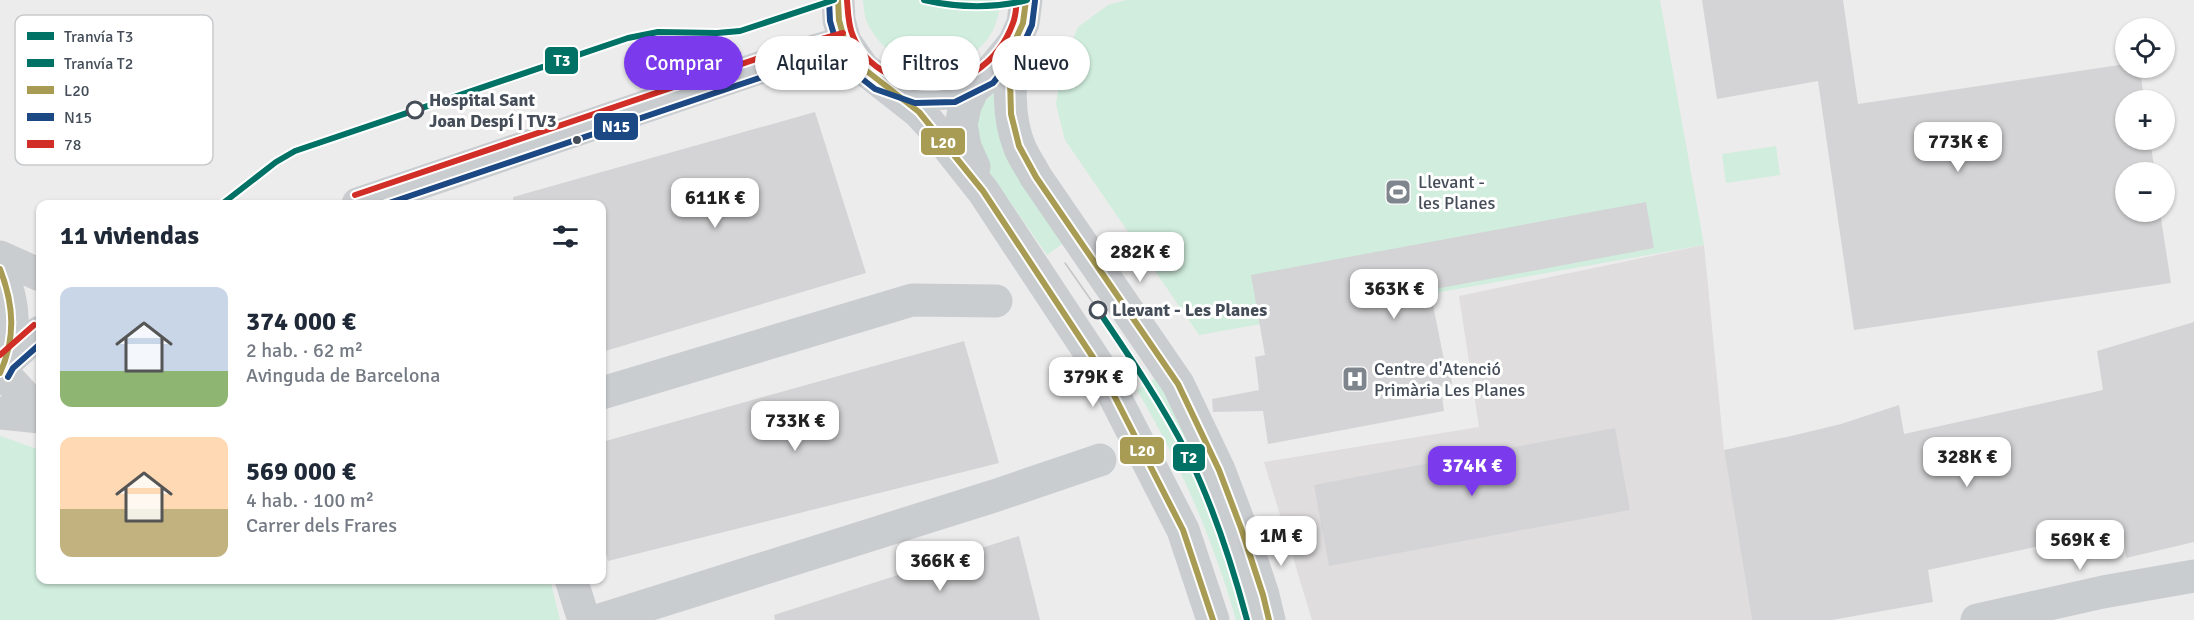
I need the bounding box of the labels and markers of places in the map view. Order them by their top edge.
place label: Hospital Sant Joan Despí | TV3 [429,89,556,132]
marker: Hospital Sant Joan Despí | TV3 [406,101,424,119]
pin: 773K € [1909,122,2007,173]
unlabelled marker [571,134,583,146]
place label: Llevant - les Planes [1418,171,1495,214]
sports icon: Llevant - les Planes [1383,177,1413,207]
pin: 611K € [666,178,764,229]
pin: 282K € [1091,232,1189,283]
pin: 363K € [1345,269,1443,320]
place label: Llevant - Les Planes [1112,299,1267,321]
marker: Llevant - Les Planes [1089,301,1107,319]
pin: 379K € [1044,357,1142,408]
place label: Centre d'Atenció Primària Les Planes [1374,358,1525,401]
hospital icon: Centre d'Atenció Primària Les Planes [1340,364,1370,394]
pin: 733K € [746,401,844,452]
pin: 328K € [1918,437,2016,488]
pin: 374K € [1423,446,1521,497]
pin: 1M € [1245,516,1317,567]
pin: 569K € [2031,520,2129,571]
pin: 366K € [891,541,989,592]

